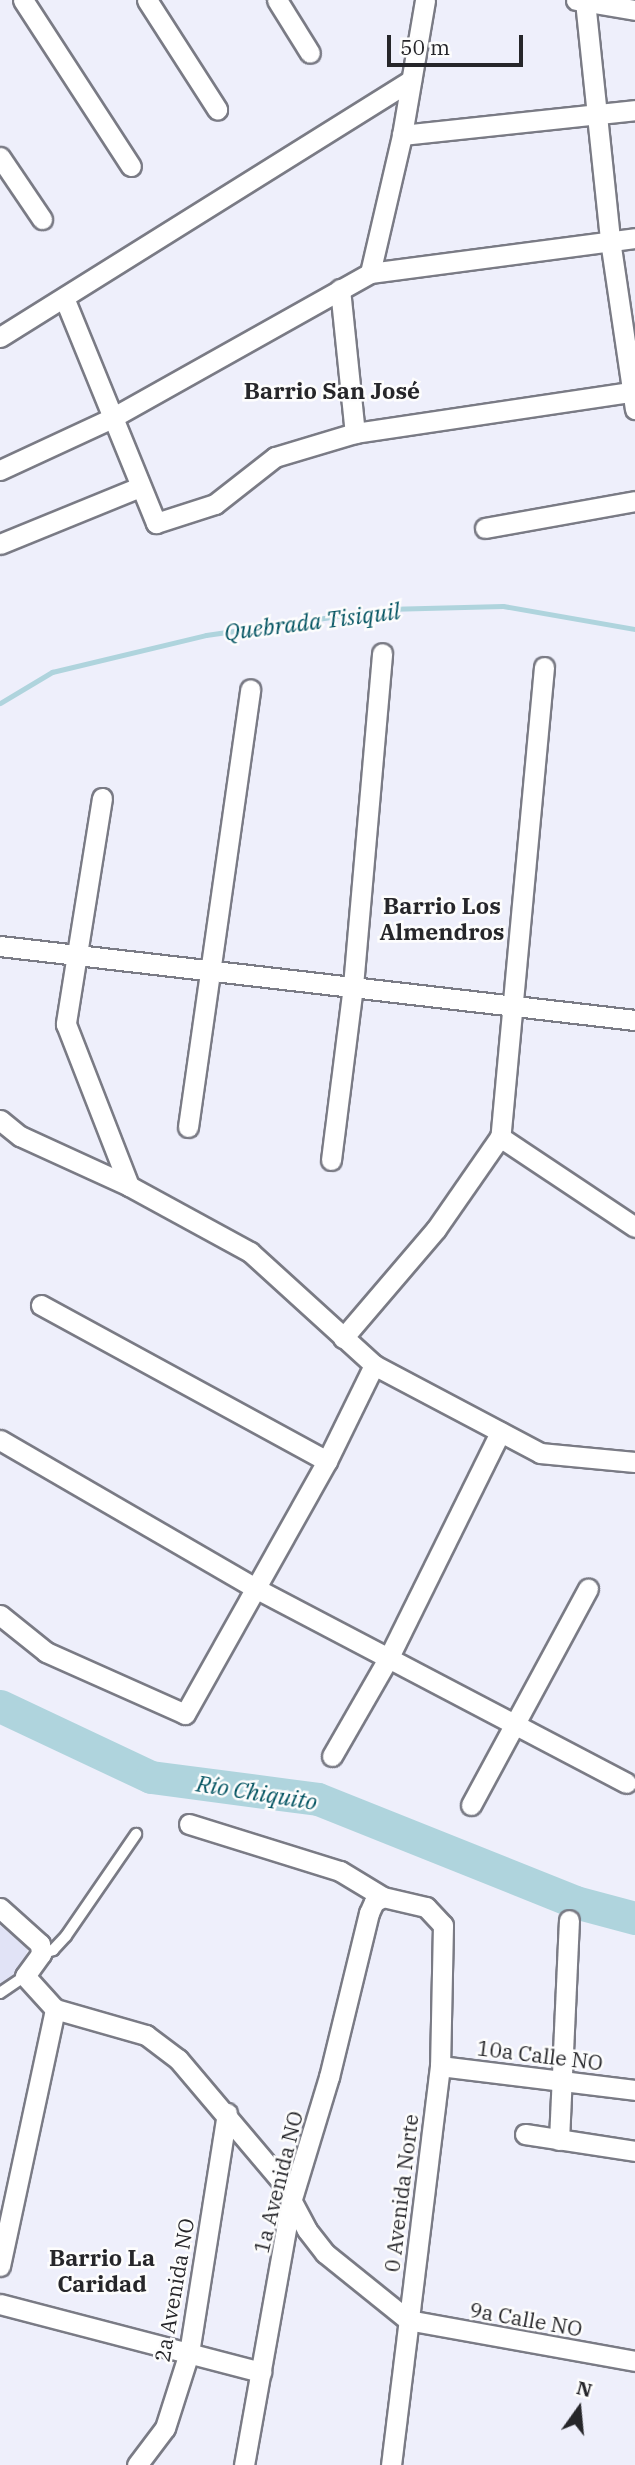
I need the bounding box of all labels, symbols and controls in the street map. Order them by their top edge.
scale bar [390,21,526,65]
text: 50 m [400,33,450,61]
district label: Barrio San José [244,376,420,404]
water label: Quebrada Tisiquil [222,597,402,645]
district label: Barrio Los Almendros [379,891,505,945]
water label: Río Chiquito [195,1769,319,1815]
street label: 10a Calle NO [476,2035,604,2075]
street label: 1a Avenida NO [248,2108,308,2256]
street label: 0 Avenida Norte [379,2113,423,2273]
street label: 2a Avenida NO [149,2216,199,2364]
district label: Barrio La Caridad [49,2243,155,2297]
street label: 9a Calle NO [468,2297,584,2341]
north arrow [544,2374,614,2444]
text: N [574,2375,595,2402]

